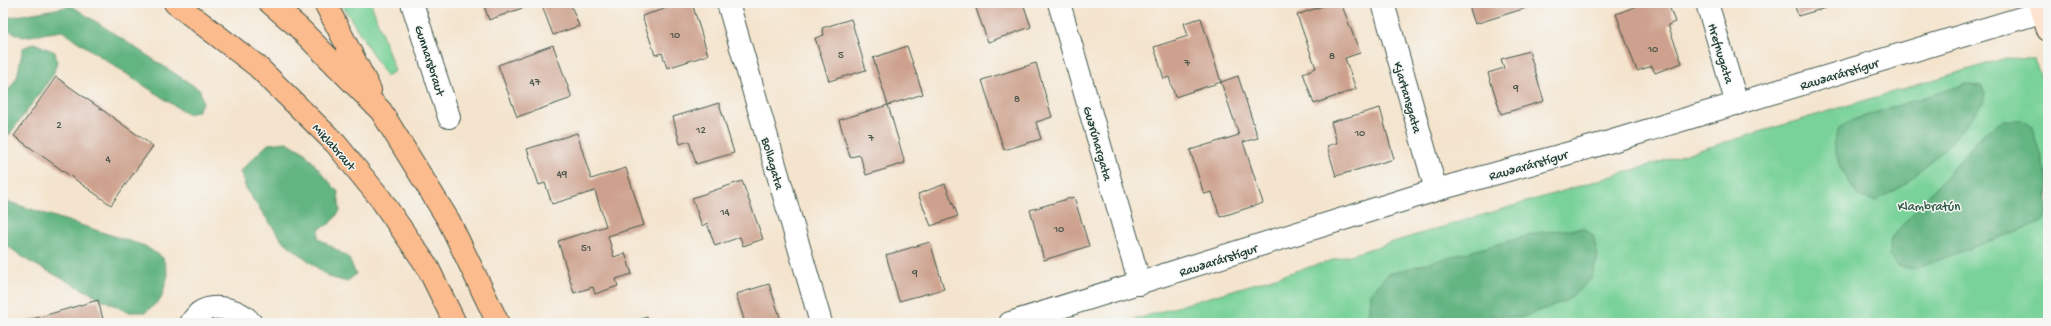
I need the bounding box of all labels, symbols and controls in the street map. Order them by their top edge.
street label: Hrefnugata [1703,22,1736,86]
street label: Gunnarsbraut [410,24,448,100]
house number: 10 [669,30,680,42]
house number: 10 [1647,44,1658,56]
house number: 5 [838,50,844,62]
house number: 8 [1329,51,1335,63]
street label: Rauðarárstígur [1799,56,1882,94]
house number: 7 [1183,58,1190,70]
street label: Kjartansgata [1389,60,1424,136]
house number: 47 [530,77,541,89]
house number: 9 [1512,83,1519,95]
house number: 8 [1014,94,1020,106]
street label: Guðrúnargata [1079,105,1115,183]
house number: 2 [56,120,62,132]
street label: Miklabraut [308,121,359,175]
house number: 12 [695,125,707,137]
house number: 10 [1354,128,1365,140]
house number: 7 [867,133,874,145]
street label: Bollagata [757,135,786,192]
street label: Rauðarárstígur [1488,148,1571,185]
house number: 4 [105,154,111,166]
house number: 49 [557,169,568,181]
park label: Klambratún [1898,200,1961,215]
house number: 14 [719,207,731,219]
house number: 10 [1053,224,1064,236]
street label: Rauðarárstígur [1178,241,1261,281]
house number: 51 [581,243,591,255]
house number: 9 [911,268,918,280]

